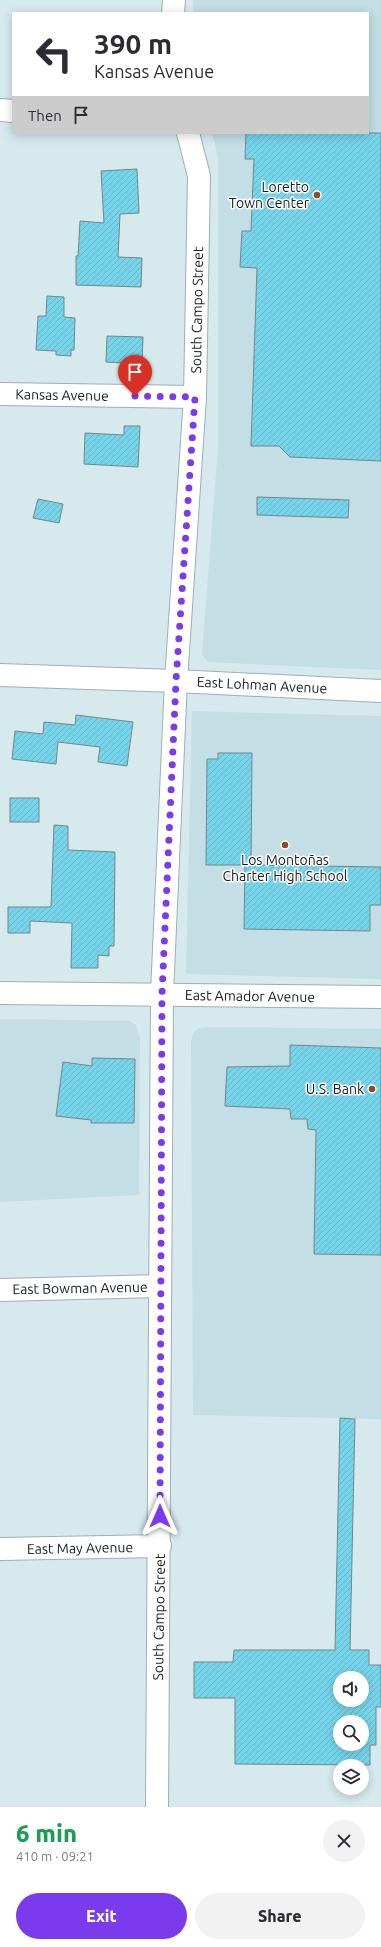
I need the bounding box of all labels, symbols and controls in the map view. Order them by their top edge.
icon: left [28,28,80,80]
text: 390 m [94,28,172,59]
text: Kansas Avenue [94,61,214,81]
icon: arrive [70,104,92,126]
text: Then [28,107,62,124]
place label: Loretto Town Center [229,179,310,211]
marker: Loretto Town Center [312,190,322,200]
street label: South Campo Street [188,246,206,374]
pin [118,355,152,396]
icon: arrive [124,361,146,383]
street label: Kansas Avenue [15,386,109,404]
street label: East Lohman Avenue [196,674,328,696]
marker: Los Montoñas Charter High School [280,840,290,850]
place label: Los Montoñas Charter High School [222,852,348,884]
street label: East Amador Avenue [185,987,315,1005]
place label: U.S. Bank [306,1081,364,1097]
marker: U.S. Bank [367,1084,377,1094]
street label: East Bowman Avenue [12,1279,148,1297]
position arrow [139,1495,181,1537]
street label: East May Avenue [27,1539,133,1557]
street label: South Campo Street [150,1553,168,1681]
map controls [333,1671,369,1795]
button: sound [333,1671,369,1707]
button: search [333,1715,369,1751]
button: layers [333,1759,369,1795]
text: 6 min [16,1820,77,1847]
button: close [323,1820,365,1862]
text: 410 m · 09:21 [16,1849,94,1863]
button: Exit [16,1893,187,1939]
button: Share [195,1893,365,1939]

